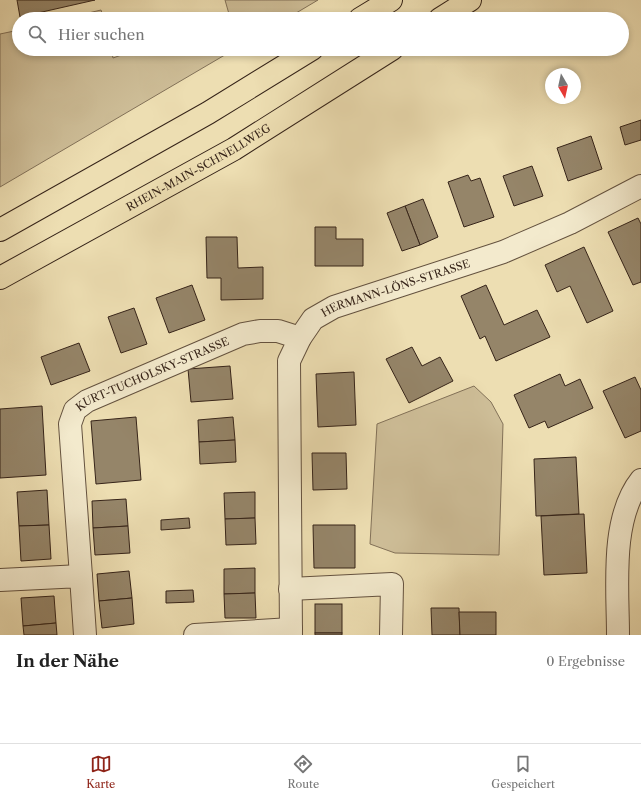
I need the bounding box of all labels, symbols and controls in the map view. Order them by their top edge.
search box [12,12,629,56]
icon: search [26,23,48,45]
text: Hier suchen [58,25,145,44]
north arrow [545,68,581,104]
street label: RHEIN-MAIN-SCHNELLWEG [124,121,273,214]
street label: HERMANN-LÖNS-STRASSE [319,256,472,320]
street label: KURT-TUCHOLSKY-STRASSE [73,334,231,414]
text: In der Nähe [16,651,119,671]
text: 0 Ergebnisse [546,653,625,669]
tab: Karte [86,753,115,791]
tab: Route [288,753,319,791]
tab: Gespeichert [491,753,555,791]

